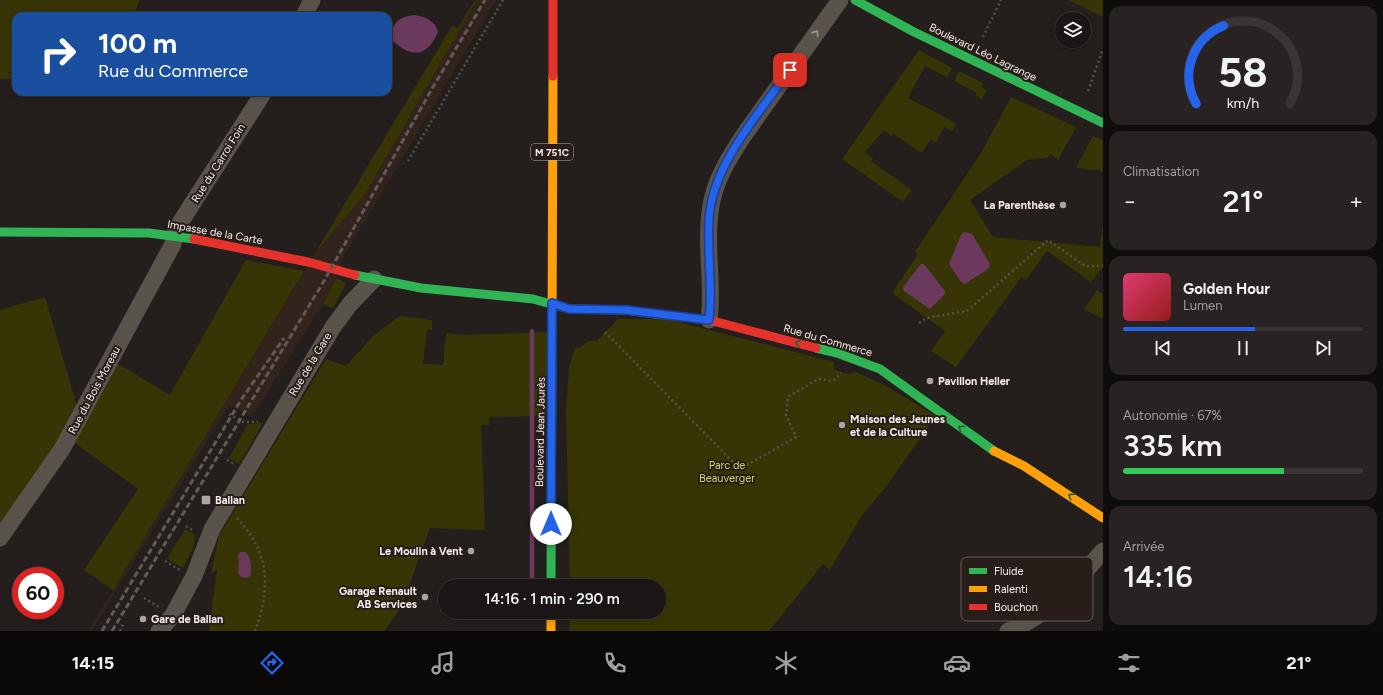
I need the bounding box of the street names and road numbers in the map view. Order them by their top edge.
street label: Boulevard Léo Lagrange [927,21,1039,84]
street label: Rue du Carroi Foin [189,121,248,205]
road number: M 751C [531,144,573,160]
street label: Impasse de la Carte [166,218,264,247]
street label: Rue du Commerce [782,322,874,359]
street label: Rue de la Gare [286,330,334,398]
street label: Rue du Bois Moreau [66,344,123,436]
street label: Boulevard Jean Jaurès [533,377,548,487]

